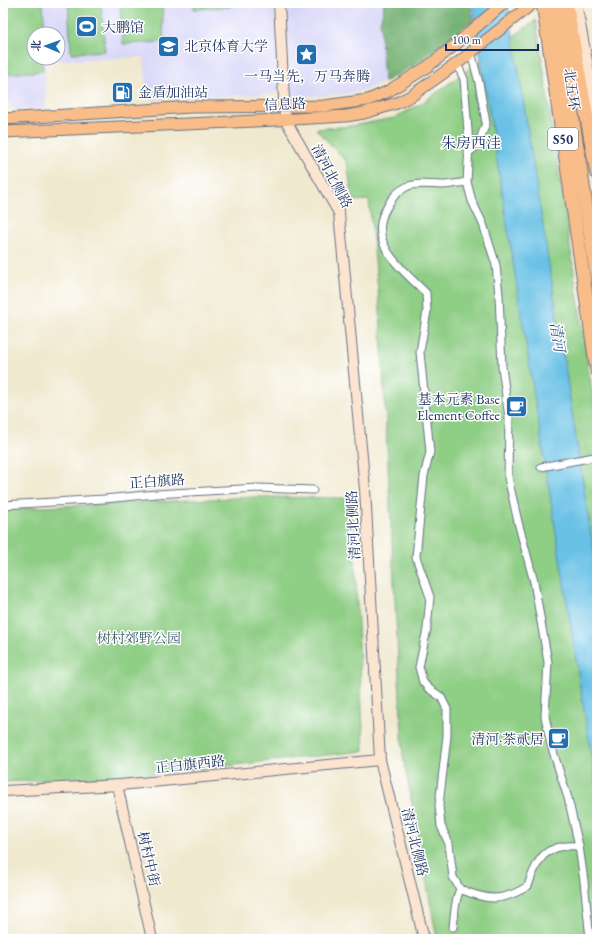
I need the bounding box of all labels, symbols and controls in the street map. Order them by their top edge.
sports icon: 大鹏馆 [73,14,99,40]
place label: 大鹏馆 [102,18,144,36]
north arrow [26,26,66,66]
scale bar [446,26,538,52]
text: 100 m [452,32,482,48]
school or university icon: 北京体育大学 [155,33,181,59]
place label: 北京体育大学 [184,37,268,55]
text: 北 [29,40,43,51]
place icon: 一马当先，万马奔腾 [294,41,320,67]
place label: 一马当先，万马奔腾 [244,67,370,85]
street label: 北五环 [560,67,584,111]
fuel station icon: 金盾加油站 [110,79,136,105]
place label: 金盾加油站 [138,83,208,101]
street label: 信息路 [264,94,306,114]
road number: S50 [548,128,578,150]
district label: 朱房西洼 [441,133,501,152]
street label: 清河北侧路 [308,141,356,211]
water label: 清河 [546,321,570,356]
place label: 基本元素 Base Element Coffee [417,390,501,424]
cafe icon: 基本元素 Base Element Coffee [503,394,529,420]
street label: 正白旗路 [128,470,186,492]
street label: 清河北侧路 [342,490,364,560]
park label: 树村郊野公园 [97,629,181,647]
cafe icon: 清河·茶贰居 [546,726,572,752]
place label: 清河·茶贰居 [471,730,544,748]
street label: 正白旗西路 [154,751,226,777]
street label: 清河北侧路 [398,806,432,878]
street label: 树村中街 [134,830,164,888]

